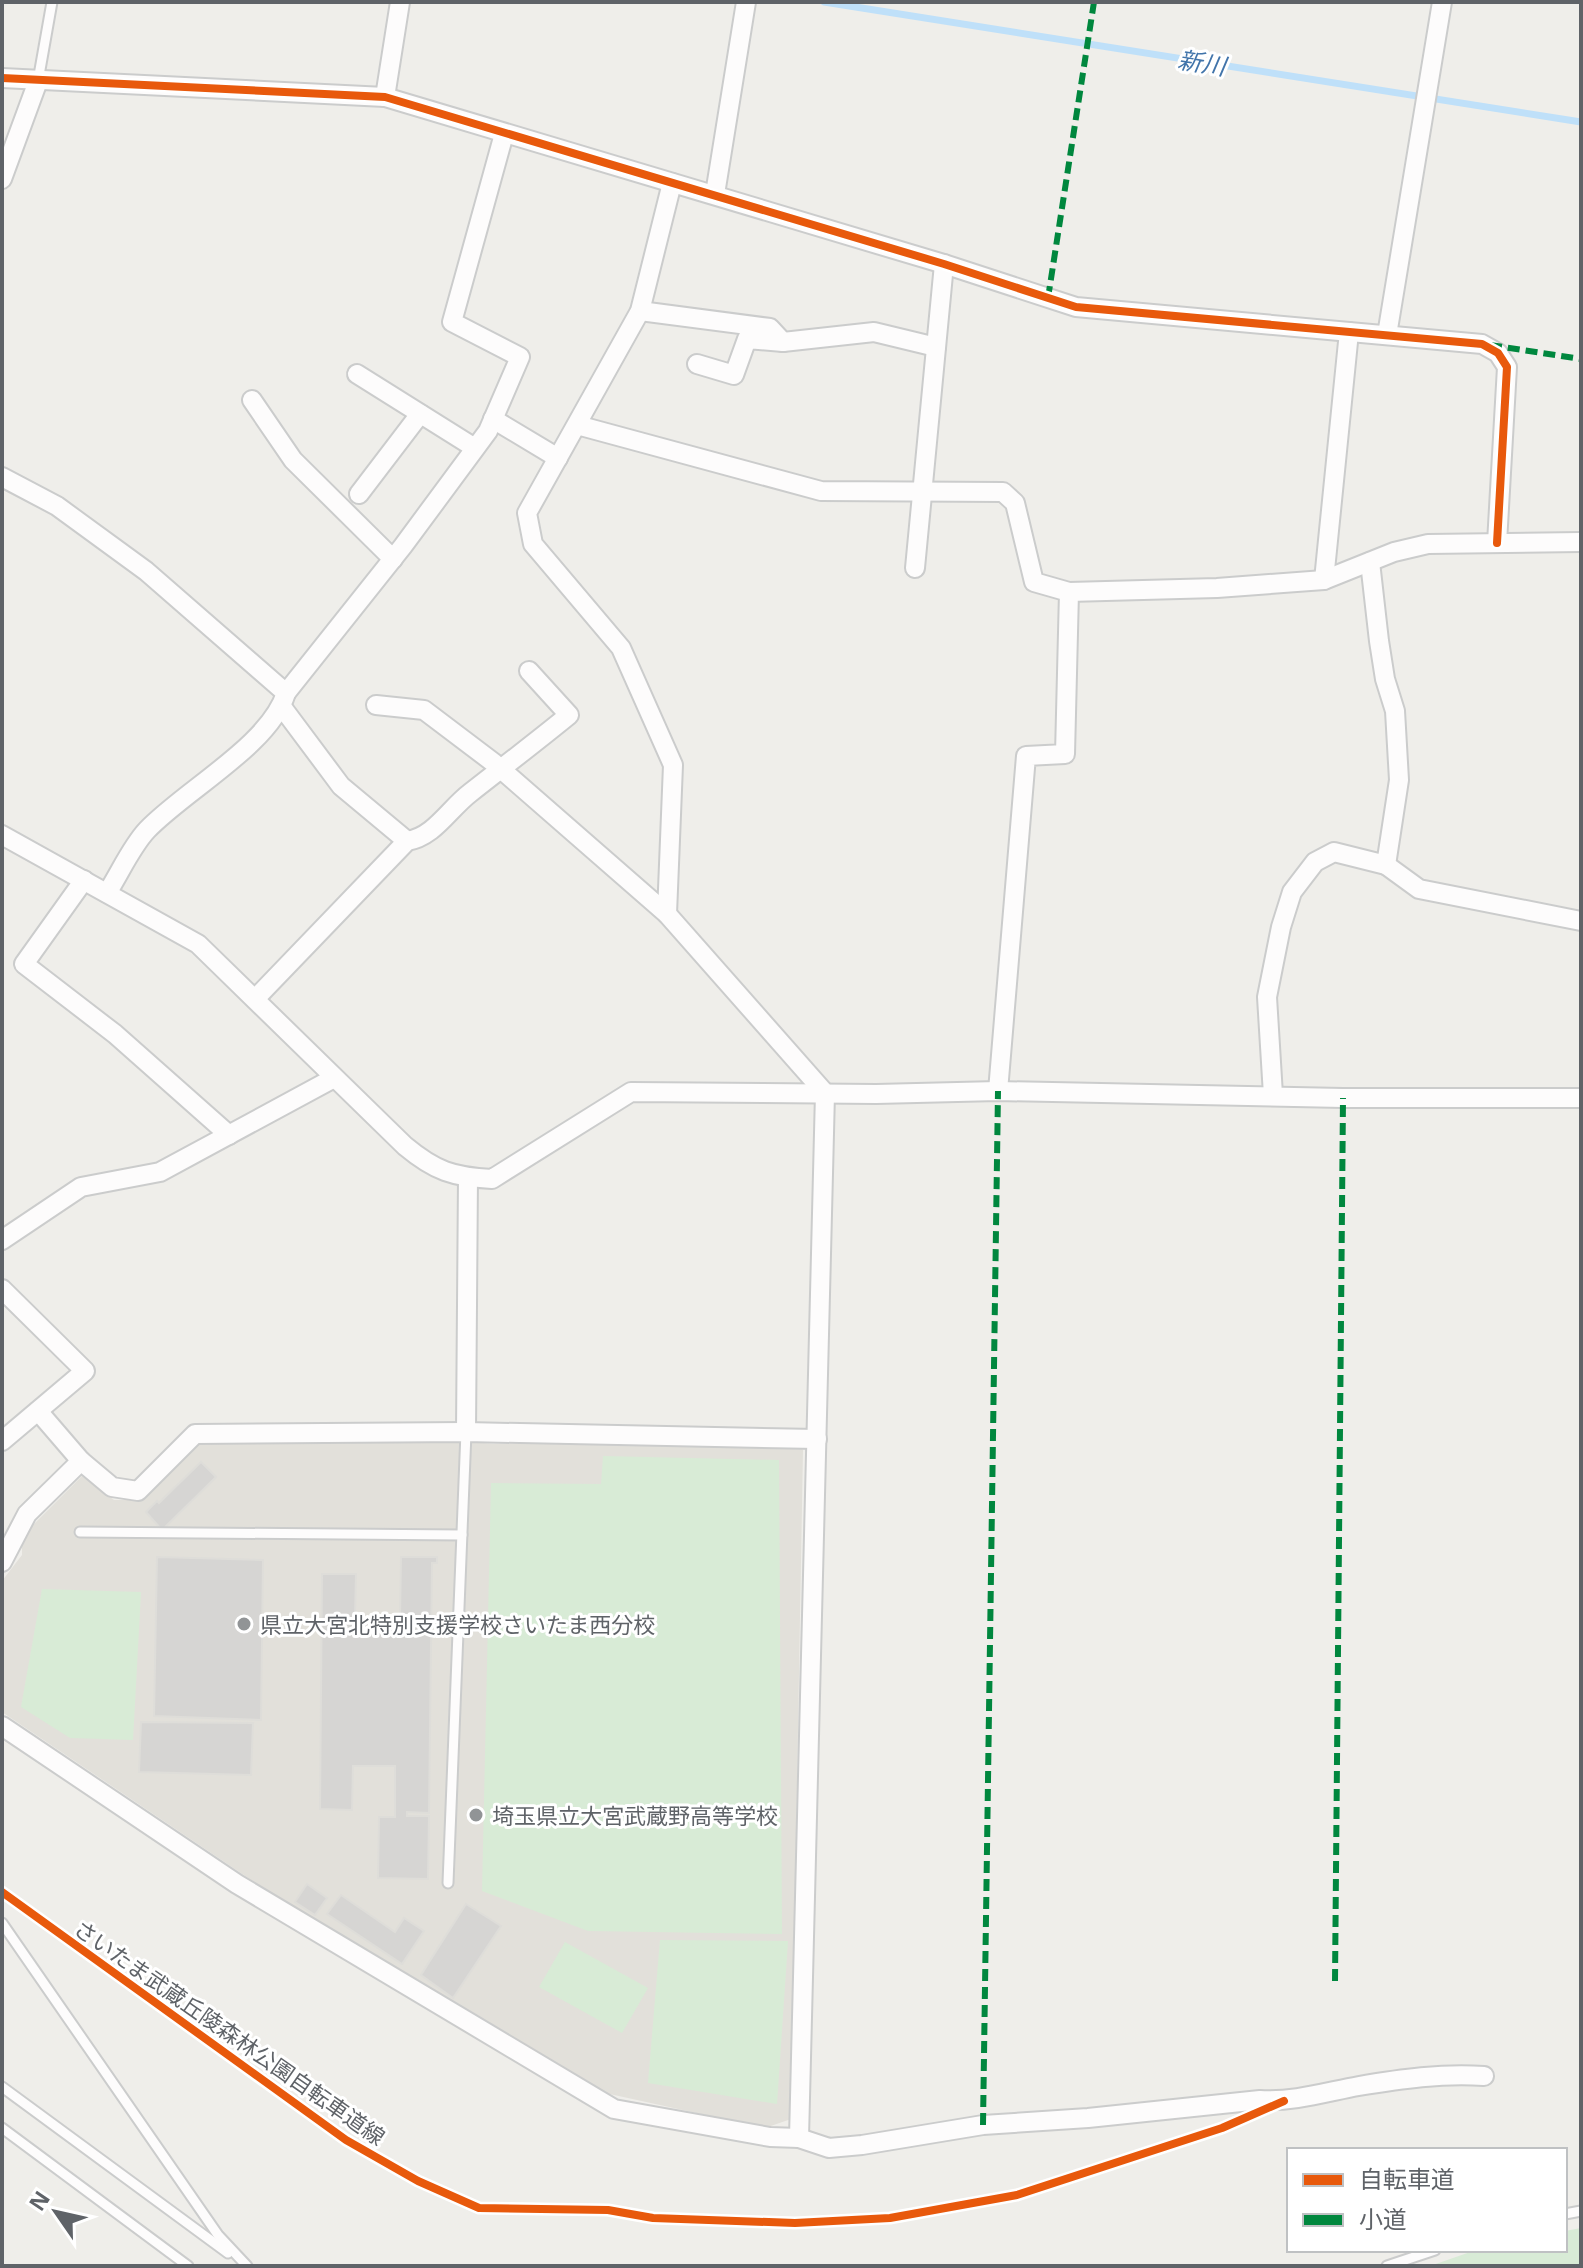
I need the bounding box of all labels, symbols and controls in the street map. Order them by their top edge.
water label: 新川 [1176,42,1231,83]
place label: 県立大宮北特別支援学校さいたま西分校 [260,1609,655,1639]
marker: 県立大宮北特別支援学校さいたま西分校 [235,1615,253,1633]
place label: 埼玉県立大宮武蔵野高等学校 [492,1800,778,1830]
marker: 埼玉県立大宮武蔵野高等学校 [467,1806,485,1824]
street label: さいたま武蔵丘陵森林公園自転車道線 [68,1913,392,2151]
legend [1287,2148,1567,2252]
text: 自転車道 [1359,2162,1455,2195]
north arrow [16,2172,96,2252]
text: N [21,2184,56,2216]
text: 小道 [1359,2202,1407,2235]

